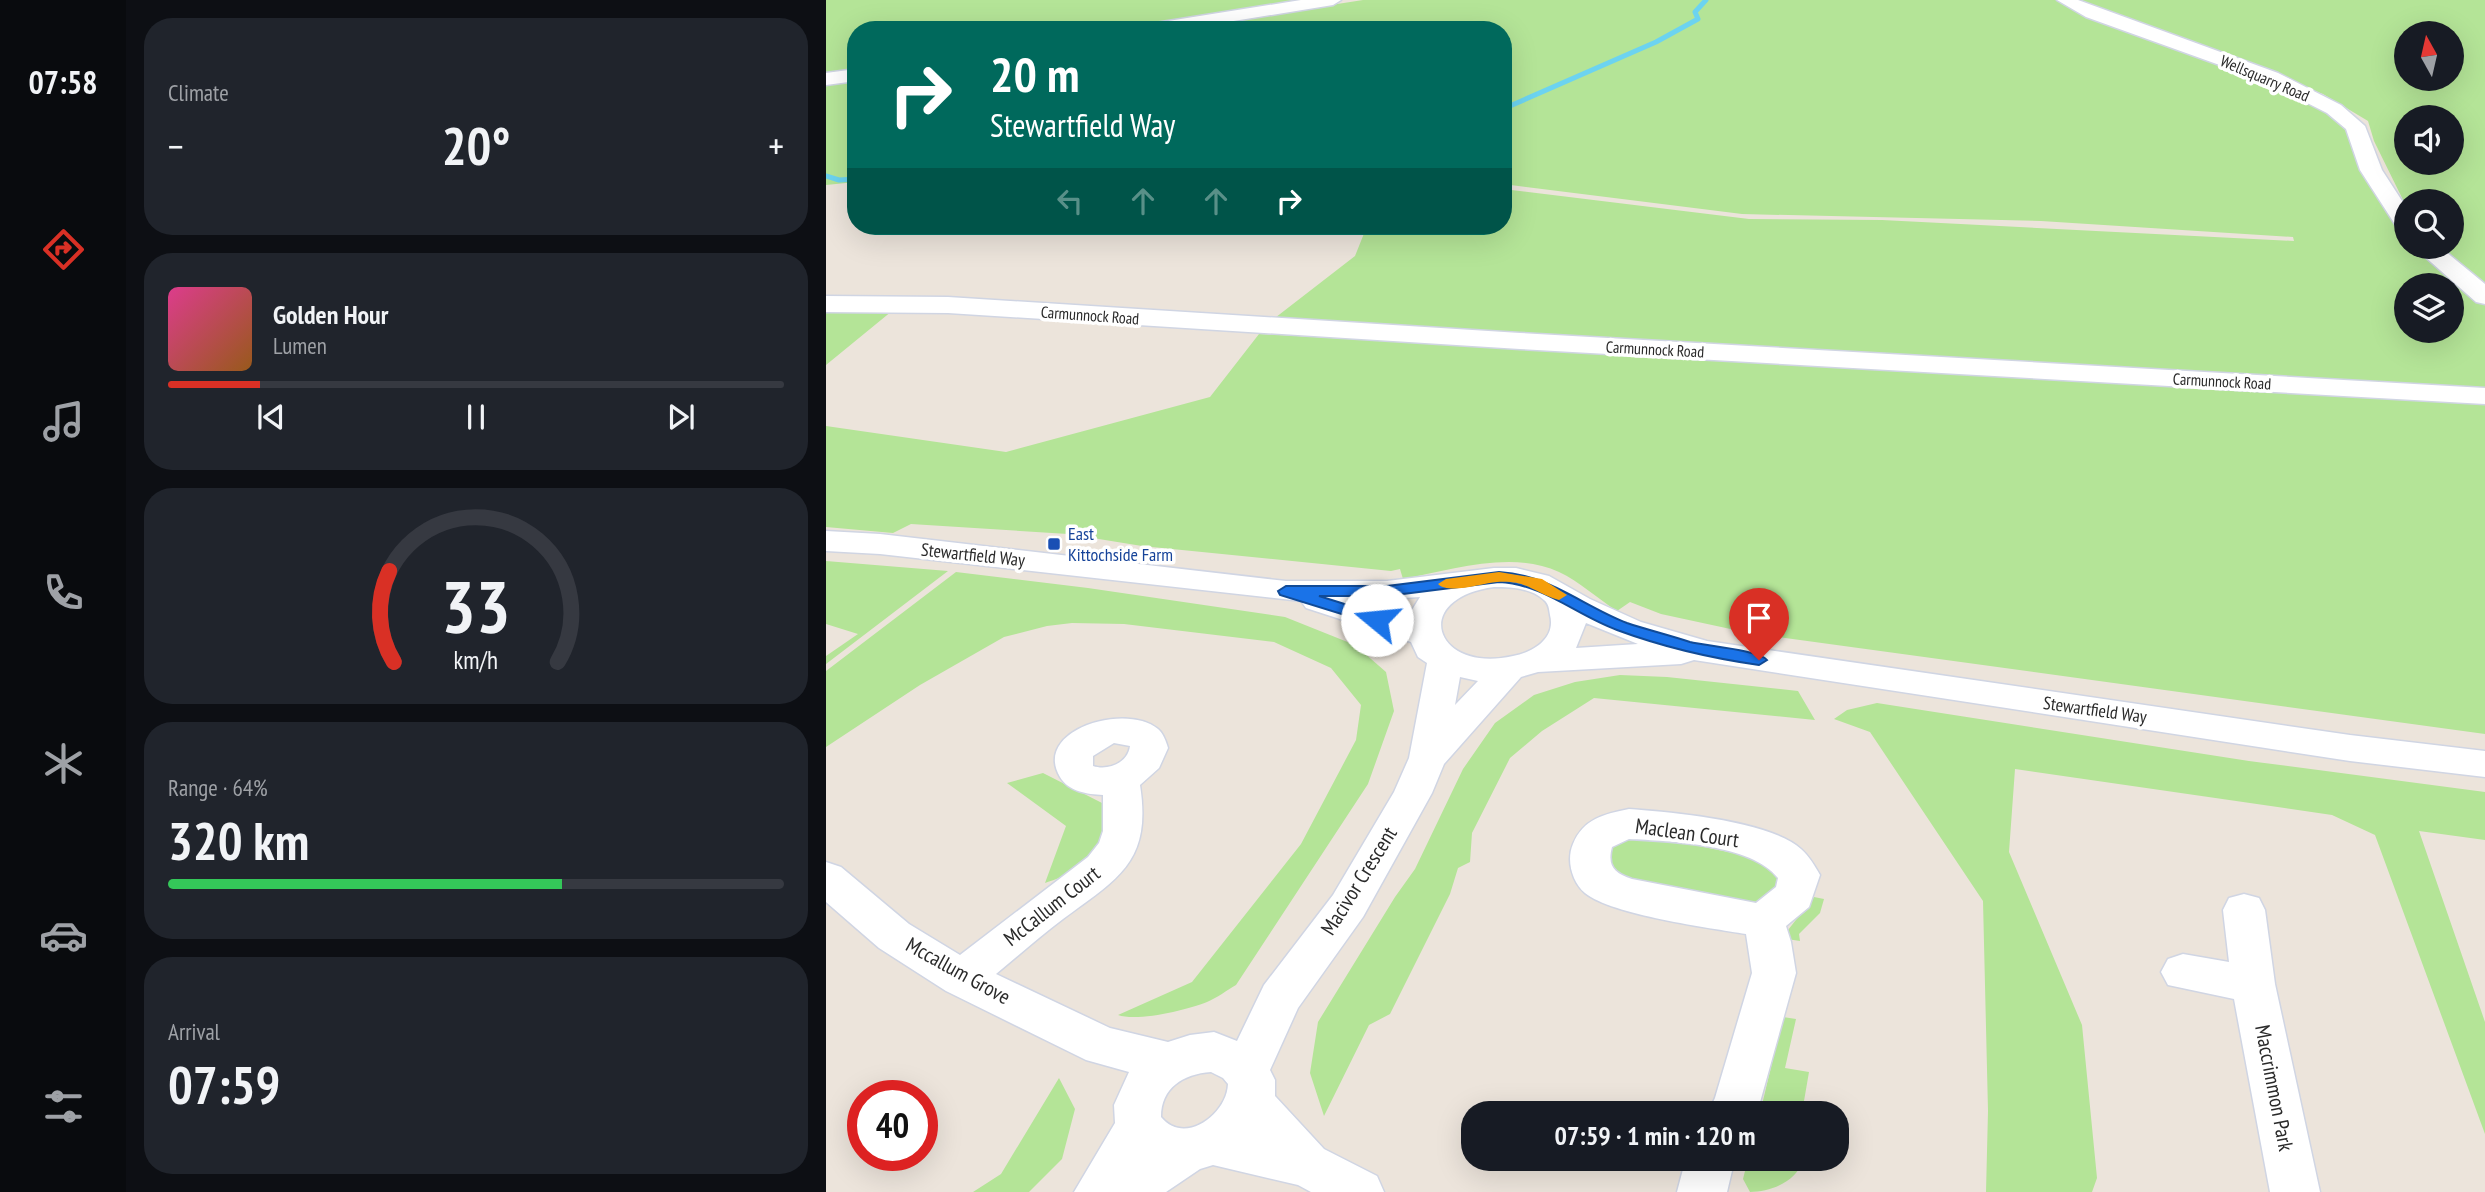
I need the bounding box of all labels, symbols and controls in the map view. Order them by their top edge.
north arrow [2394,21,2464,91]
map controls [2394,21,2464,343]
text: 20 m [990,42,1079,106]
icon: right [875,49,966,140]
street label: Wellsquarry Road [2217,50,2313,106]
text: 07:58 [28,61,98,103]
text: Climate [168,78,229,107]
text: Stewartfield Way [990,104,1175,146]
button: sound [2394,105,2464,175]
text: 20° [442,112,510,179]
text: − [168,121,184,170]
text: + [768,121,784,170]
icon: left [1051,182,1089,220]
icon: ahead [1124,182,1162,220]
icon: ahead [1197,182,1235,220]
icon: right [1270,182,1308,220]
button: search [2394,189,2464,259]
icon: directions [39,225,88,274]
button: layers [2394,273,2464,343]
text: Golden Hour [273,298,388,331]
street label: Carmunnock Road [1040,302,1140,328]
text: Lumen [273,331,327,360]
street label: Carmunnock Road [1605,336,1705,362]
street label: Carmunnock Road [2172,368,2272,394]
icon: music [39,397,88,446]
icon: previous [252,398,290,436]
icon: pause [457,398,495,436]
icon: next [662,398,700,436]
place label: East Kittochside Farm [1068,522,1173,566]
marker: East Kittochside Farm [1046,536,1062,552]
street label: Stewartfield Way [920,538,1026,571]
text: 33 [441,558,511,652]
icon: phone [39,568,88,617]
position arrow [1340,583,1414,657]
pin [1729,588,1789,660]
icon: arrive [1740,599,1778,637]
text: km/h [454,644,498,676]
street label: Stewartfield Way [2042,691,2148,728]
icon: climate [39,739,88,788]
text: Range · 64% [168,773,268,802]
text: 320 km [168,807,309,874]
street label: Maclean Court [1634,812,1741,853]
street label: Macivor Crescent [1315,821,1403,940]
street label: McCallum Court [998,859,1105,952]
icon: car [39,911,88,960]
street label: Mccallum Grove [901,931,1015,1010]
text: Arrival [168,1017,220,1046]
street label: Maccrimmon Park [2249,1023,2300,1153]
text: 07:59 [168,1051,280,1118]
speed limit sign: 40 [847,1080,938,1171]
icon: filters [39,1082,88,1131]
text: 07:59 · 1 min · 120 m [1555,1119,1755,1152]

